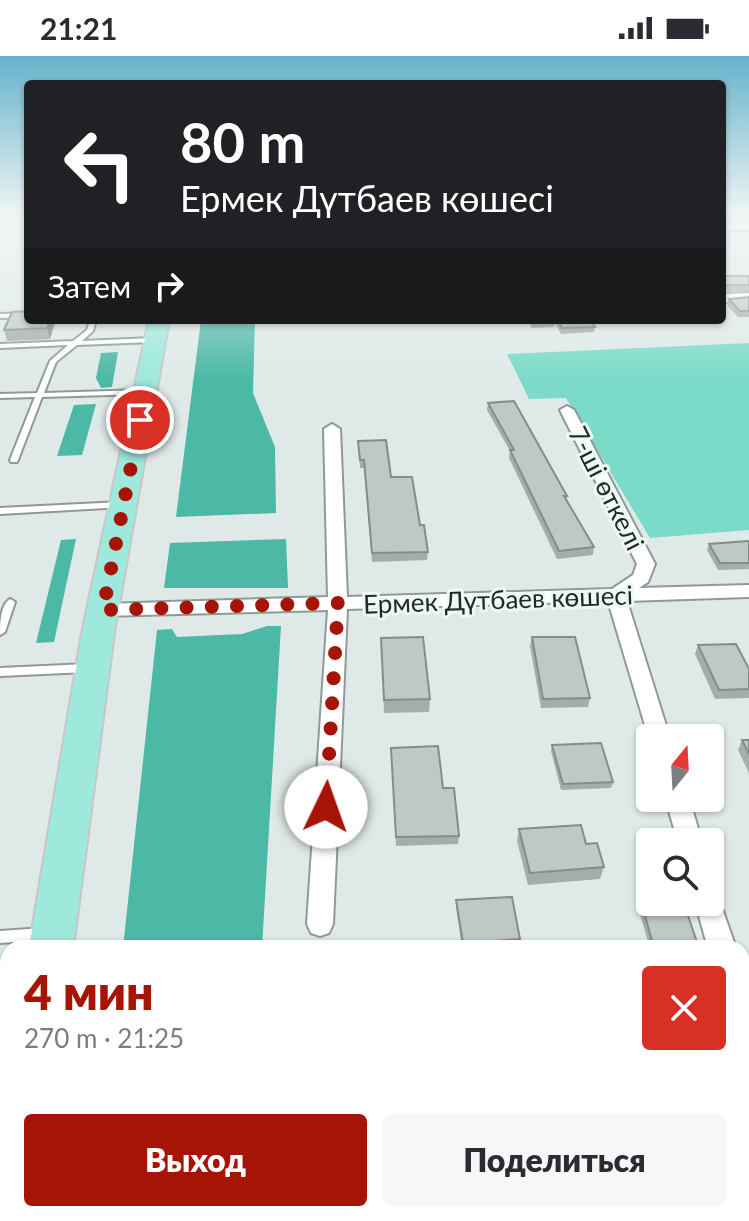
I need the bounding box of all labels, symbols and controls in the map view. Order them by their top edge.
text: 21:21 [40,10,117,46]
text: 80 m [180,108,305,175]
icon: left [48,112,152,216]
text: Ермек Дүтбаев көшесi [180,176,554,220]
icon: right [147,264,191,308]
text: Затем [48,268,131,304]
pin [106,386,174,454]
icon: arrive [118,398,162,442]
street label: 7-шi өткелi [562,421,652,555]
street label: Ермек Дүтбаев көшесi [363,578,633,620]
north arrow [636,724,724,812]
map controls [636,724,724,916]
position arrow [284,765,368,849]
button: search [636,828,724,916]
text: 4 мин [24,963,154,1020]
button: close [642,966,726,1050]
text: 270 m · 21:25 [24,1022,184,1054]
button: Выход [24,1114,367,1206]
button: Поделиться [383,1114,726,1206]

